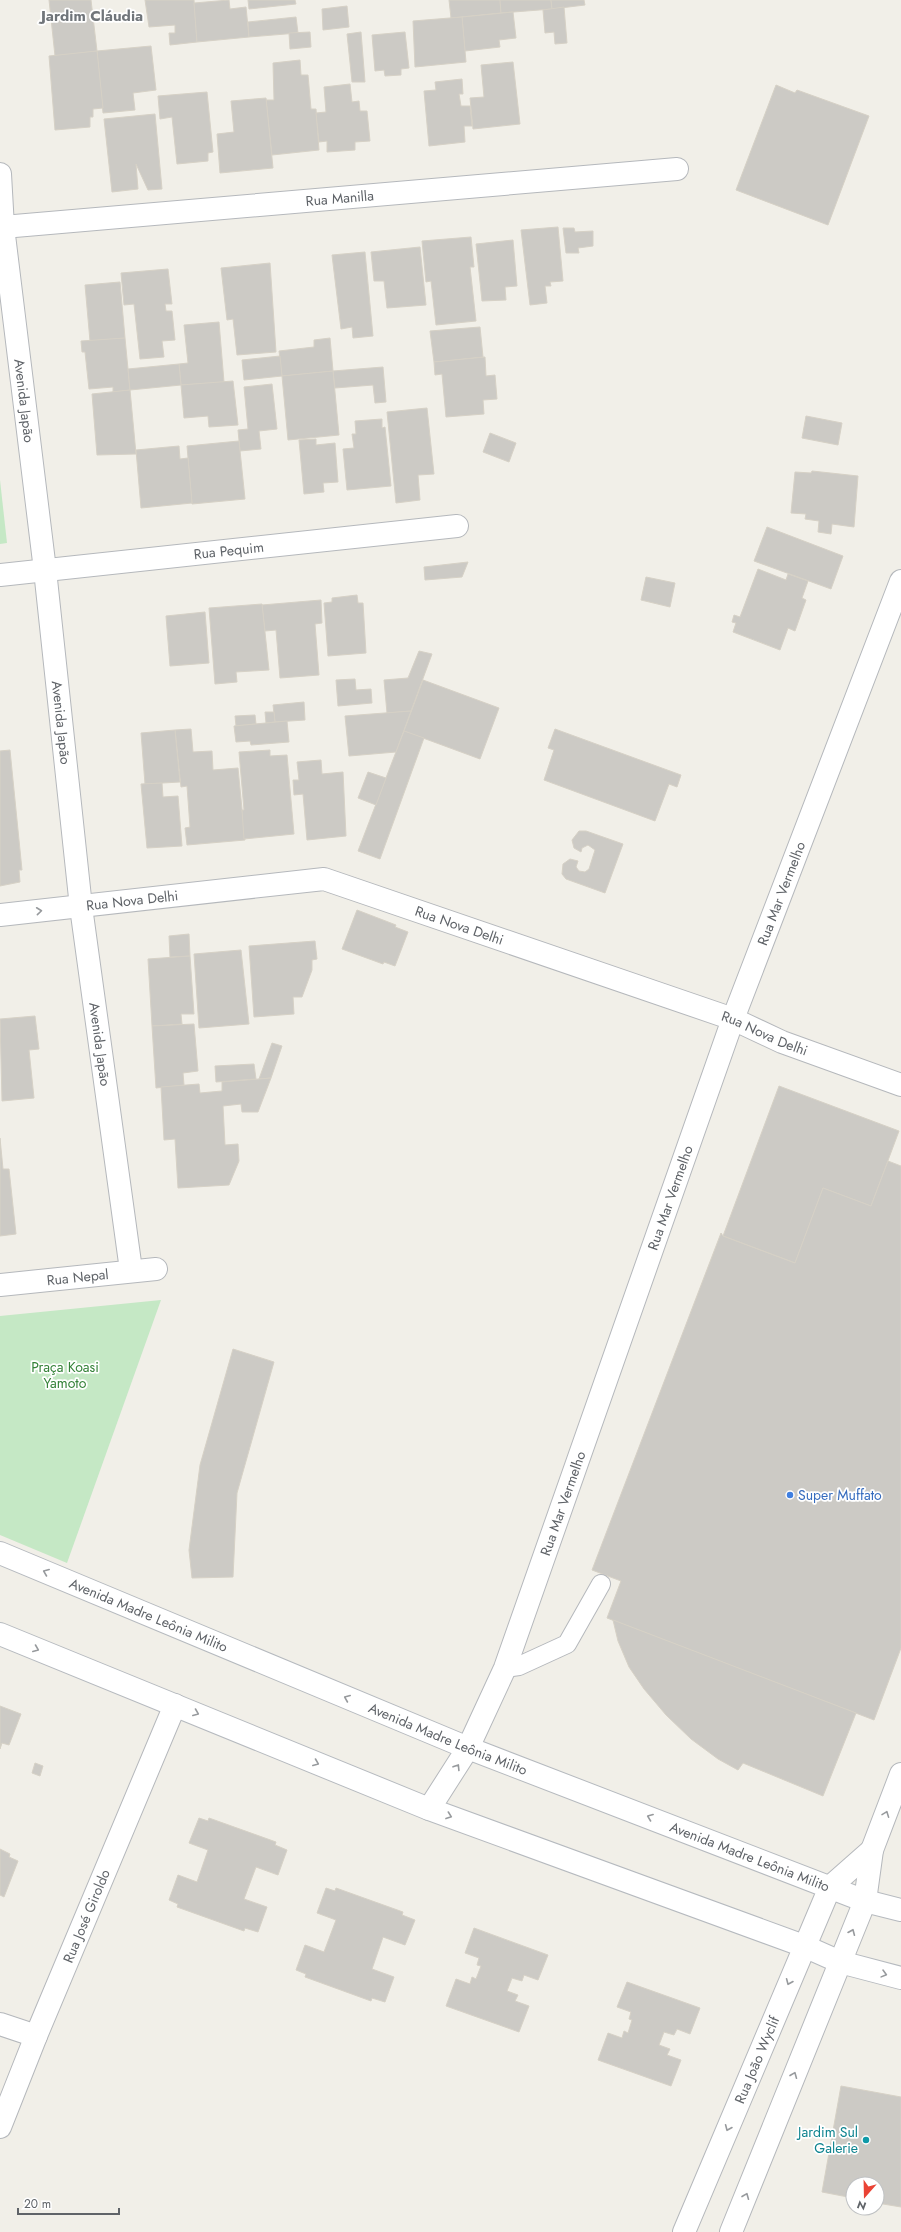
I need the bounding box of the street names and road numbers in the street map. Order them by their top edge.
street label: Rua Manilla [305,185,375,211]
street label: Avenida Japão [9,358,39,444]
street label: Rua Pequim [193,537,265,564]
street label: Avenida Japão [47,680,76,766]
street label: Rua Mar Vermelho [752,838,810,948]
street label: Rua Nova Delhi [85,885,179,915]
street label: Rua Nova Delhi [412,901,506,950]
street label: Avenida Japão [84,1001,116,1088]
street label: Rua Nova Delhi [719,1006,811,1061]
street label: Rua Mar Vermelho [643,1142,698,1253]
street label: Rua Nepal [46,1264,110,1290]
street label: Rua Mar Vermelho [535,1448,591,1559]
street label: Avenida Madre Leônia Milito [66,1573,231,1657]
street label: Avenida Madre Leônia Milito [366,1698,531,1780]
street label: Avenida Madre Leônia Milito [667,1817,833,1897]
street label: Rua José Giroldo [58,1866,115,1966]
street label: Rua João Wyclif [729,2012,785,2107]

